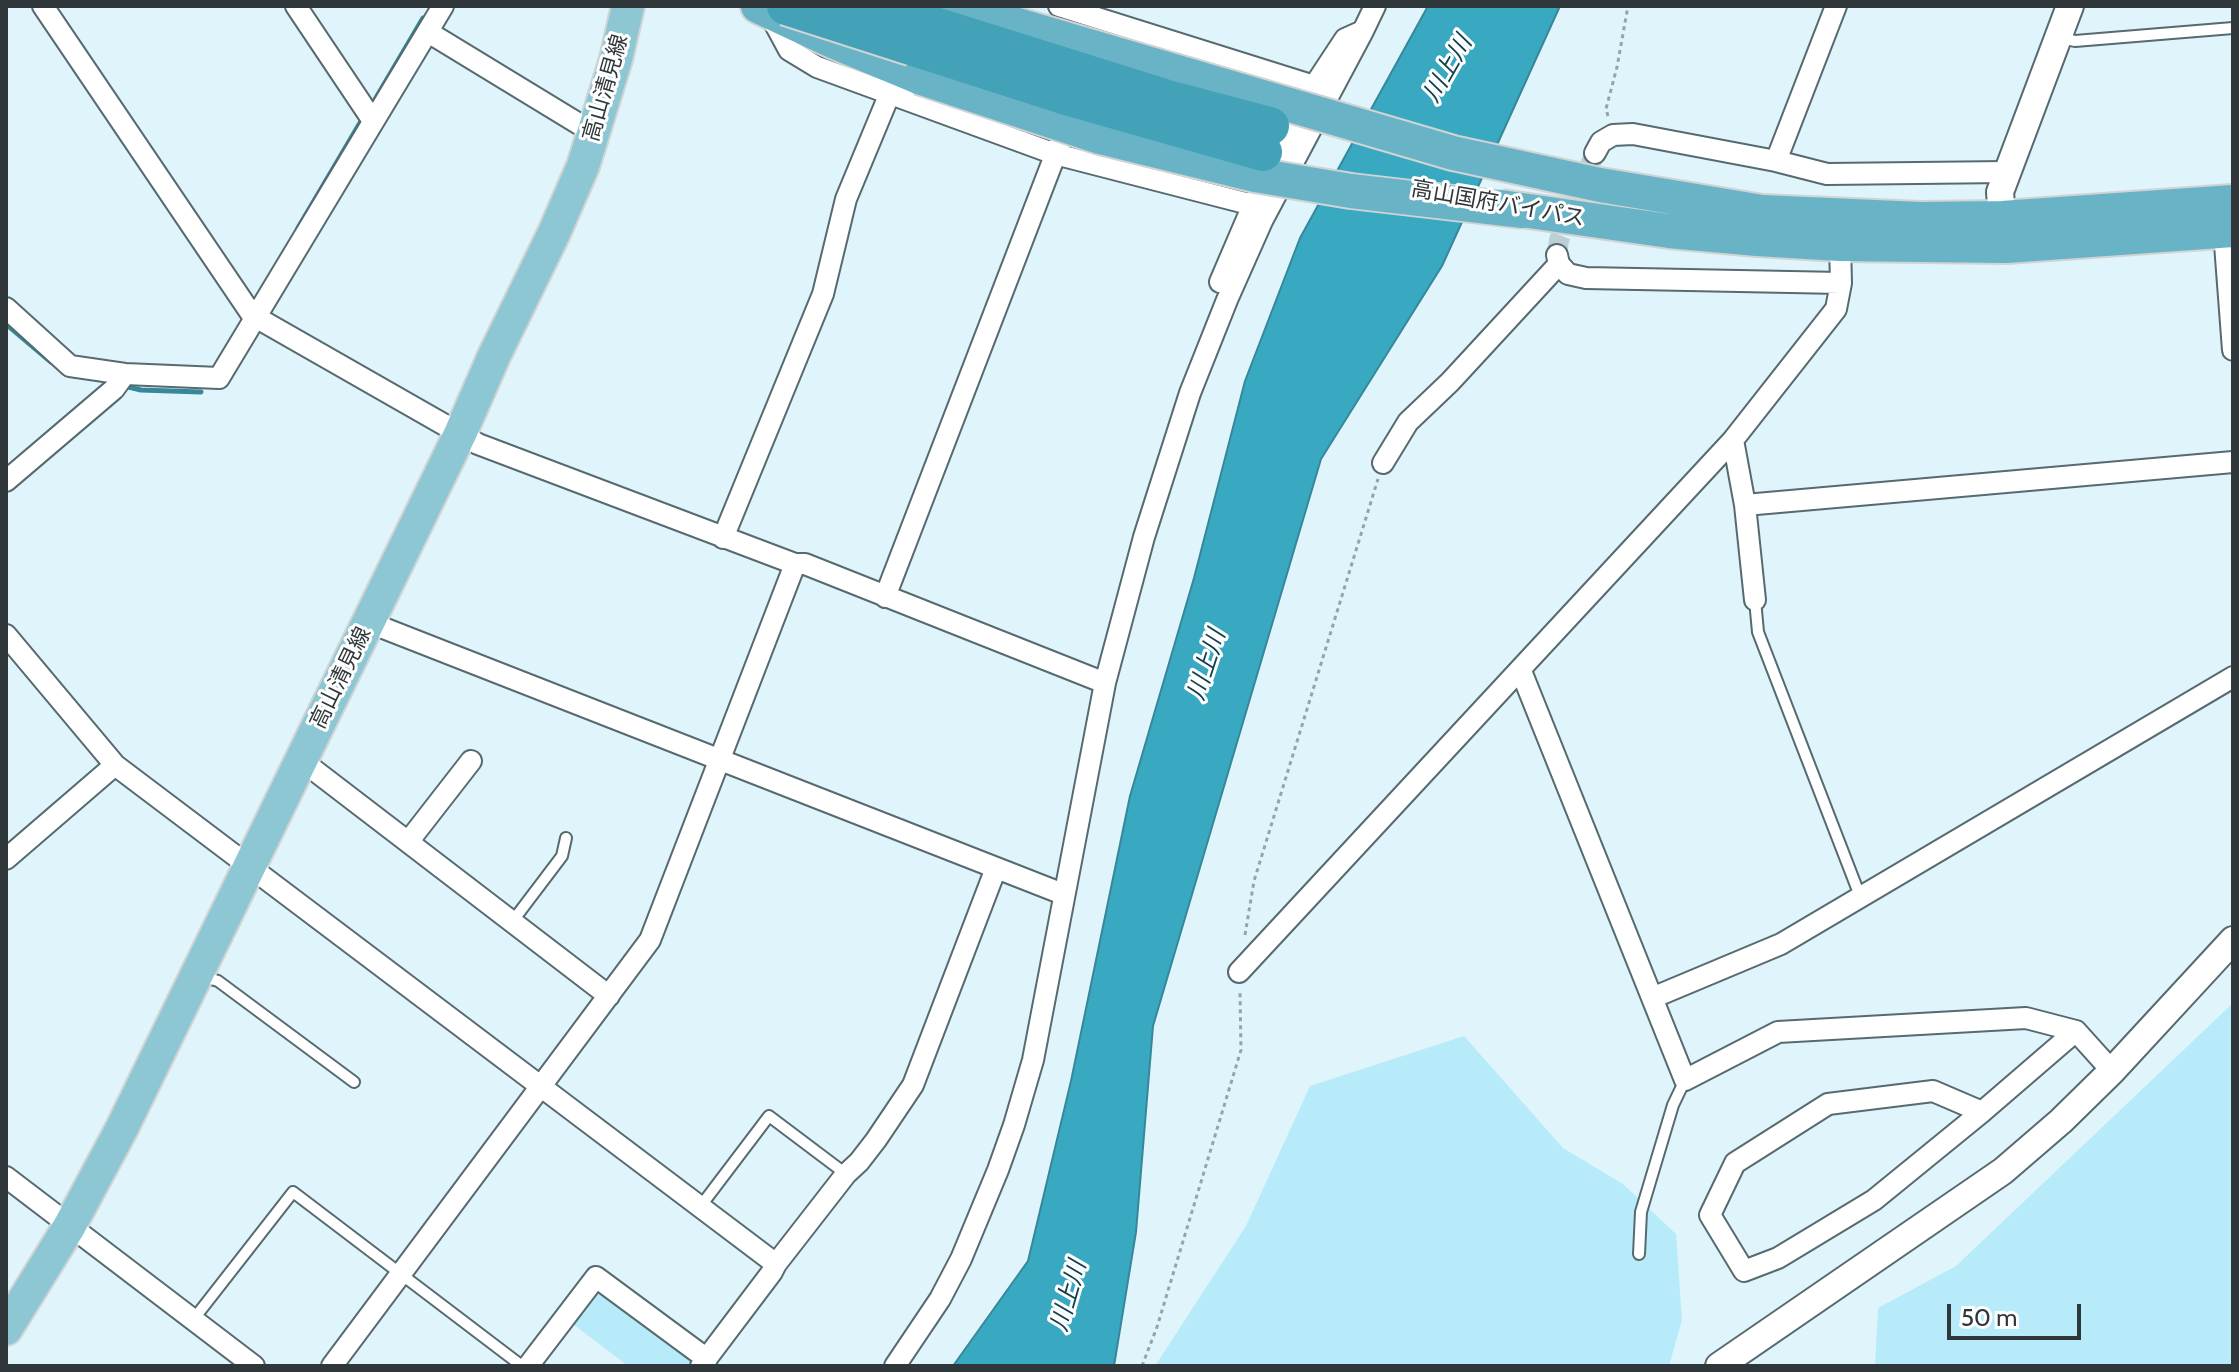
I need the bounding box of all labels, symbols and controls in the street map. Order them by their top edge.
street label: 高山清見線 [578,31,634,145]
water label: 川上川 [1418,31,1478,107]
street label: 高山国府バイパス [1409,176,1587,232]
street label: 高山清見線 [305,623,377,733]
water label: 川上川 [1182,626,1232,704]
water label: 川上川 [1045,1257,1093,1335]
scale bar [1951,1288,2085,1338]
text: 50 m [1961,1303,2017,1332]

